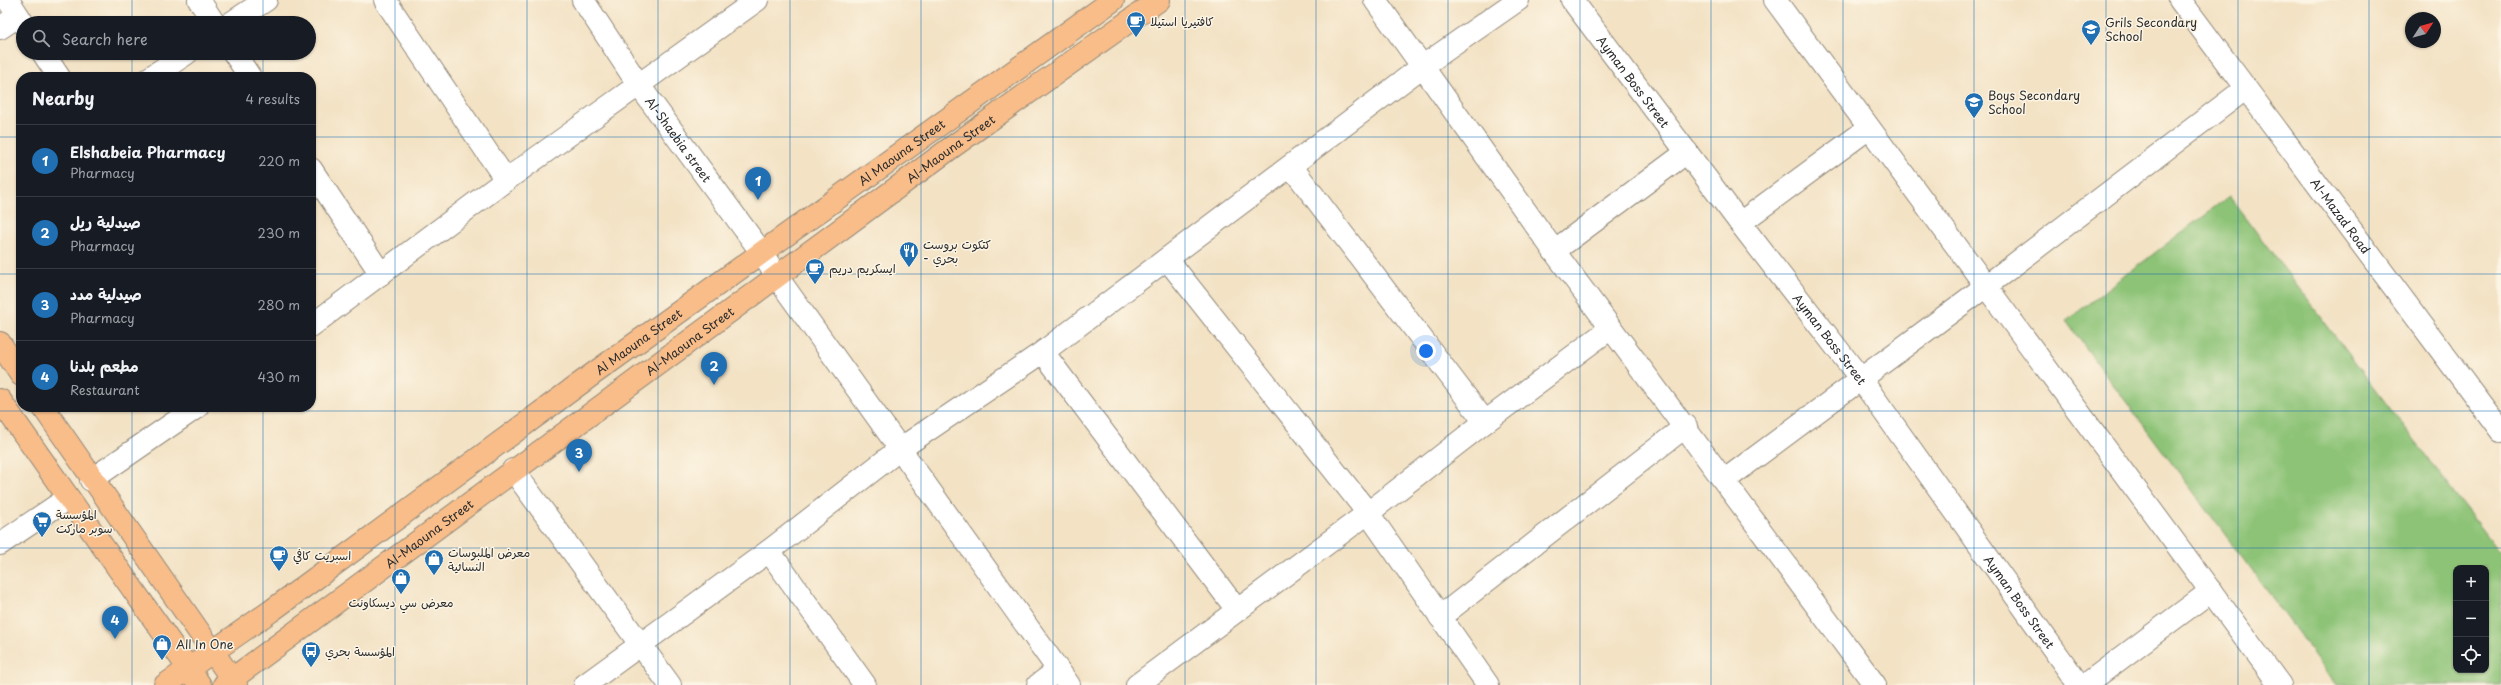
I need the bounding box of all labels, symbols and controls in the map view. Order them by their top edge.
cafe icon: كافتيريا استيلا [1125,10,1147,38]
place label: كافتيريا استيلا [1150,12,1214,30]
north arrow [2405,12,2441,48]
place label: Grils Secondary School [2105,13,2197,45]
search box [16,16,316,60]
school or university icon: Grils Secondary School [2080,18,2102,46]
icon: search [30,27,52,49]
text: Search here [62,27,148,50]
street label: Ayman Boss Street [1593,32,1674,131]
text: Nearby [32,85,94,111]
place label: Boys Secondary School [1988,86,2080,118]
text: 4 results [246,89,300,108]
school or university icon: Boys Secondary School [1963,91,1985,119]
street label: Al-Shaebia street [641,93,716,186]
street label: Al-Maouna Street [902,110,999,187]
street label: Al Maouna Street [854,115,949,190]
text: Elshabeia Pharmacy [70,140,225,163]
text: 1 [42,151,48,170]
text: 220 m [258,151,300,170]
text: Pharmacy [70,163,135,182]
pin: 1 [745,167,771,200]
street label: Al-Mazad Road [2306,174,2375,257]
text: صيدلية ريل [70,210,141,233]
text: 2 [40,223,50,242]
text: 230 m [258,223,300,242]
place label: كتكوت بروست - بحري [923,235,991,268]
text: Pharmacy [70,236,135,255]
restaurant icon: كتكوت بروست - بحري [898,240,920,268]
cafe icon: ايسكريم دريم [804,257,826,285]
place label: ايسكريم دريم [829,259,896,278]
text: صيدلية مدد [70,282,142,305]
street label: Ayman Boss Street [1789,290,1871,388]
text: 3 [41,295,49,314]
text: 280 m [258,295,300,314]
street label: Al-Maouna Street [642,302,738,380]
street label: Al Maouna Street [591,304,686,379]
text: Pharmacy [70,308,135,327]
your location [1416,341,1436,361]
pin: 2 [701,352,727,385]
text: مطعم بلدنا [70,354,139,377]
text: 4 [41,367,49,386]
text: 430 m [258,367,300,386]
text: Restaurant [70,380,140,399]
pin: 3 [566,439,592,472]
street label: Al-Maouna Street [381,495,477,572]
place label: المؤسسة سوبر ماركت [56,505,113,537]
supermarket icon: المؤسسة سوبر ماركت [31,510,53,538]
place label: معرض الملبوسات النسائية [448,543,530,575]
cafe icon: اسبريت كافي [268,544,290,572]
place label: اسبريت كافي [293,546,351,565]
shop icon: معرض الملبوسات النسائية [423,548,445,576]
street label: Ayman Boss Street [1980,551,2059,652]
map controls [2453,565,2489,673]
button: + [2453,565,2489,601]
shop icon: معرض سي ديسكاونت [390,567,412,595]
place label: معرض سي ديسكاونت [348,593,454,614]
button: − [2453,601,2489,637]
pin: 4 [102,606,128,639]
shop icon: All In One [151,633,173,661]
place label: All In One [176,635,234,653]
button: locate [2453,637,2489,673]
bus stop icon: المؤسسة بحري [300,640,322,668]
place label: المؤسسة بحري [325,642,395,661]

